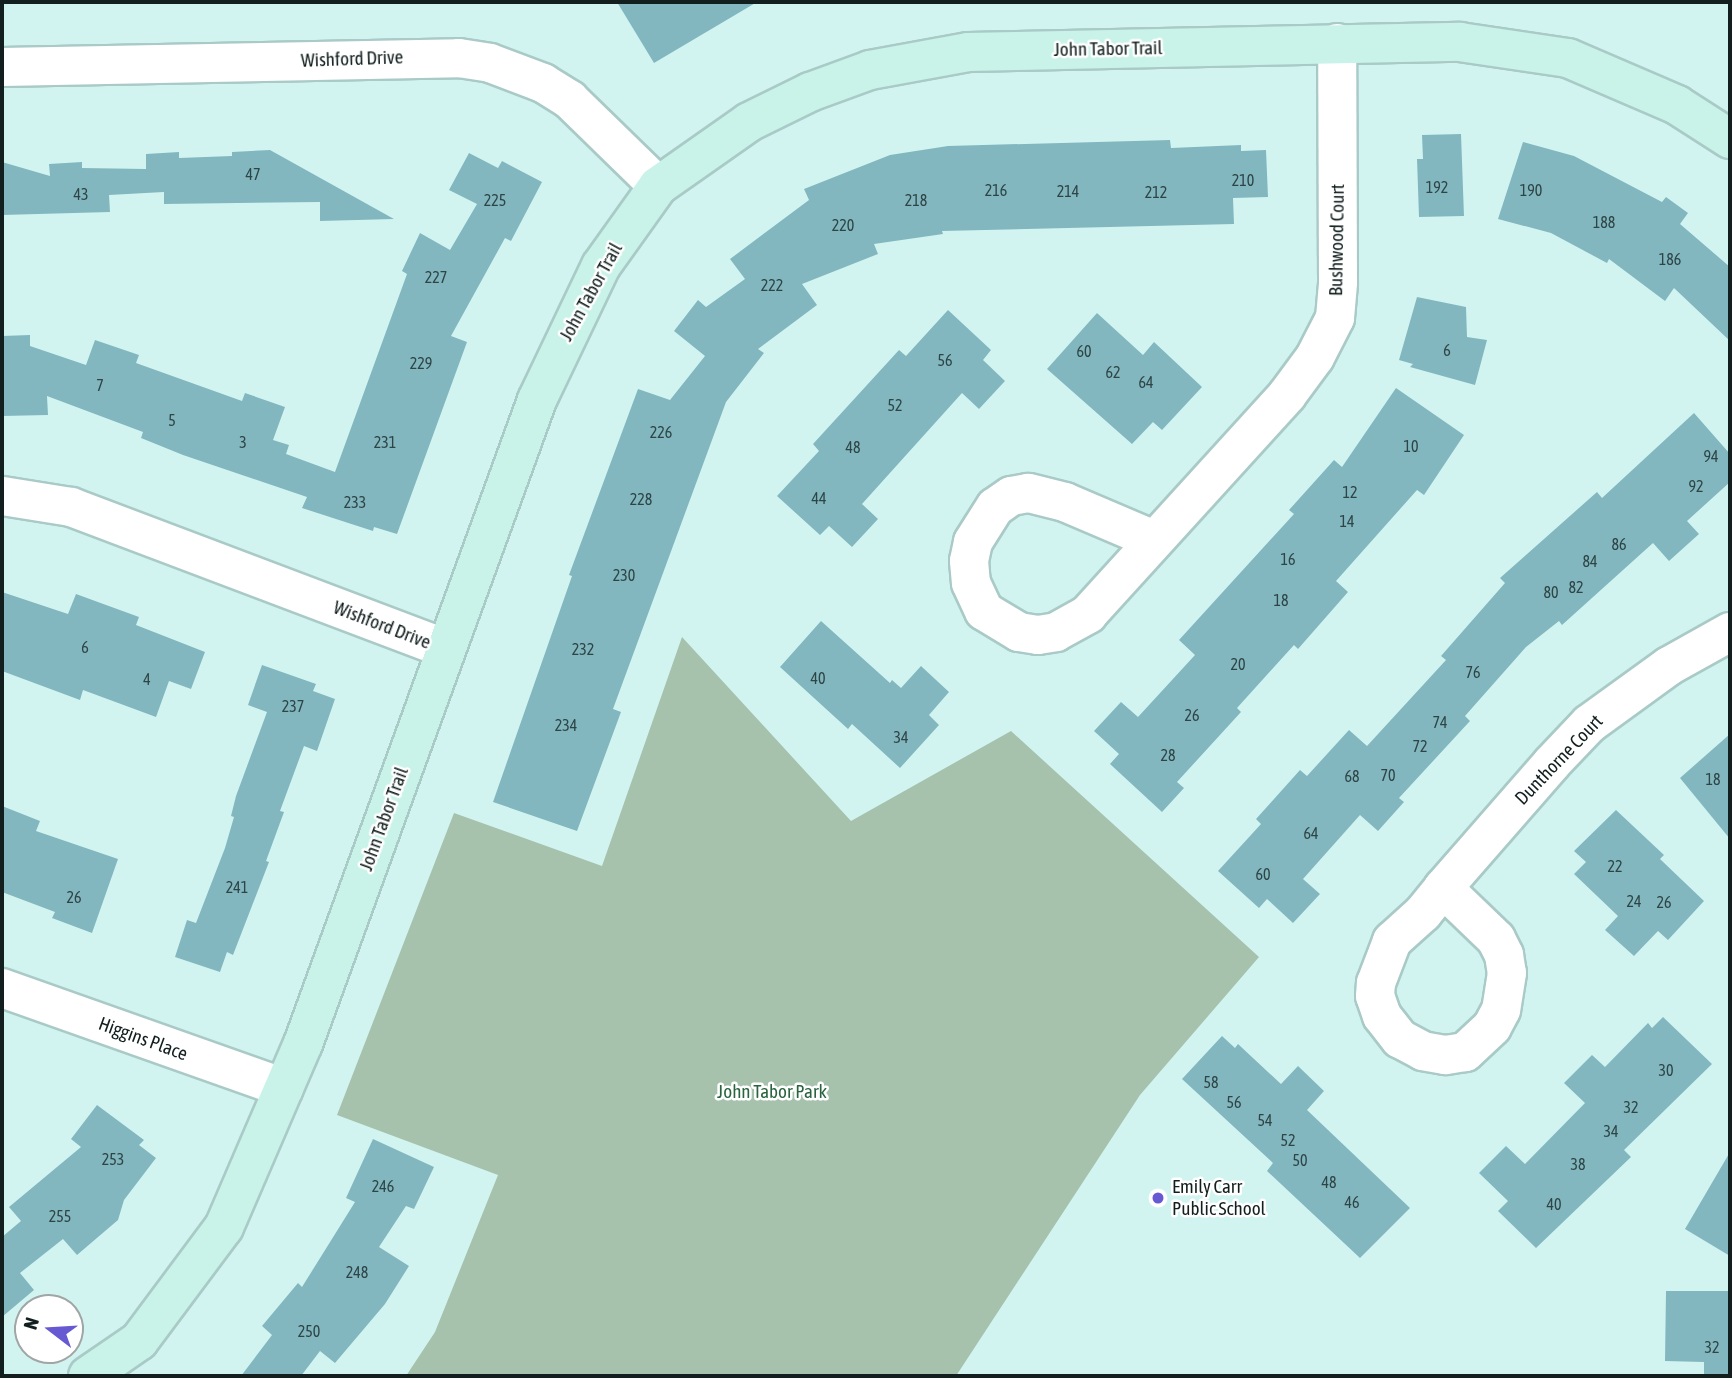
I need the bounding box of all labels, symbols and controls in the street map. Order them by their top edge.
street label: John Tabor Trail [1053,37,1163,61]
street label: Wishford Drive [300,46,404,72]
house number: 47 [245,164,261,184]
house number: 210 [1232,170,1254,190]
house number: 192 [1426,177,1448,197]
house number: 216 [985,180,1007,200]
house number: 190 [1520,180,1542,200]
house number: 214 [1057,181,1079,201]
house number: 212 [1145,182,1167,202]
house number: 43 [73,184,89,204]
street label: Bushwood Court [1325,184,1349,296]
house number: 225 [484,190,506,210]
house number: 218 [905,190,927,210]
house number: 188 [1593,212,1615,232]
house number: 220 [832,215,854,235]
street label: John Tabor Trail [555,239,627,345]
house number: 186 [1659,249,1681,269]
house number: 227 [425,267,447,287]
house number: 222 [761,275,783,295]
house number: 6 [1443,340,1451,360]
house number: 60 [1076,341,1092,361]
house number: 56 [937,350,953,370]
house number: 229 [410,353,432,373]
house number: 62 [1105,362,1121,382]
house number: 64 [1138,372,1154,392]
house number: 7 [96,375,104,395]
house number: 52 [887,395,903,415]
house number: 5 [168,410,176,430]
house number: 226 [650,422,672,442]
house number: 3 [239,432,247,452]
house number: 231 [374,432,396,452]
house number: 10 [1403,436,1419,456]
house number: 48 [845,437,861,457]
house number: 94 [1703,446,1719,466]
house number: 92 [1688,476,1704,496]
house number: 12 [1342,482,1358,502]
house number: 44 [811,488,827,508]
house number: 228 [630,489,652,509]
house number: 233 [344,492,366,512]
house number: 14 [1339,511,1355,531]
house number: 86 [1611,534,1627,554]
house number: 16 [1280,549,1296,569]
house number: 84 [1582,551,1598,571]
house number: 230 [613,565,635,585]
house number: 82 [1568,577,1584,597]
house number: 80 [1543,582,1559,602]
house number: 18 [1273,590,1289,610]
street label: Wishford Drive [330,596,434,654]
house number: 6 [81,637,89,657]
house number: 232 [572,639,594,659]
house number: 20 [1230,654,1246,674]
house number: 76 [1465,662,1481,682]
house number: 40 [810,668,826,688]
house number: 4 [143,669,151,689]
house number: 237 [282,696,304,716]
house number: 26 [1184,705,1200,725]
street label: Dunthorne Court [1510,710,1608,810]
house number: 74 [1432,712,1448,732]
house number: 234 [555,715,577,735]
house number: 34 [893,727,909,747]
house number: 72 [1412,736,1428,756]
house number: 28 [1160,745,1176,765]
street label: John Tabor Trail [355,764,413,874]
house number: 70 [1380,765,1396,785]
house number: 68 [1344,766,1360,786]
house number: 18 [1705,769,1721,789]
house number: 64 [1303,823,1319,843]
house number: 22 [1607,856,1623,876]
house number: 60 [1255,864,1271,884]
house number: 241 [226,877,248,897]
house number: 26 [66,887,82,907]
house number: 24 [1626,891,1642,911]
house number: 26 [1656,892,1672,912]
street label: Higgins Place [95,1012,191,1066]
house number: 30 [1658,1060,1674,1080]
house number: 58 [1203,1072,1219,1092]
park label: John Tabor Park [717,1081,827,1103]
house number: 56 [1226,1092,1242,1112]
house number: 32 [1623,1097,1639,1117]
house number: 54 [1257,1110,1273,1130]
house number: 34 [1603,1121,1619,1141]
house number: 52 [1280,1130,1296,1150]
house number: 253 [102,1149,124,1169]
house number: 50 [1292,1150,1308,1170]
house number: 38 [1570,1154,1586,1174]
house number: 48 [1321,1172,1337,1192]
house number: 246 [372,1176,394,1196]
place label: Emily Carr Public School [1172,1176,1266,1220]
marker: Emily Carr Public School [1150,1190,1166,1206]
house number: 46 [1344,1192,1360,1212]
house number: 40 [1546,1194,1562,1214]
house number: 255 [49,1206,71,1226]
house number: 248 [346,1262,368,1282]
north arrow [14,1294,84,1364]
text: N [19,1315,43,1332]
house number: 250 [298,1321,320,1341]
house number: 32 [1704,1337,1720,1357]

